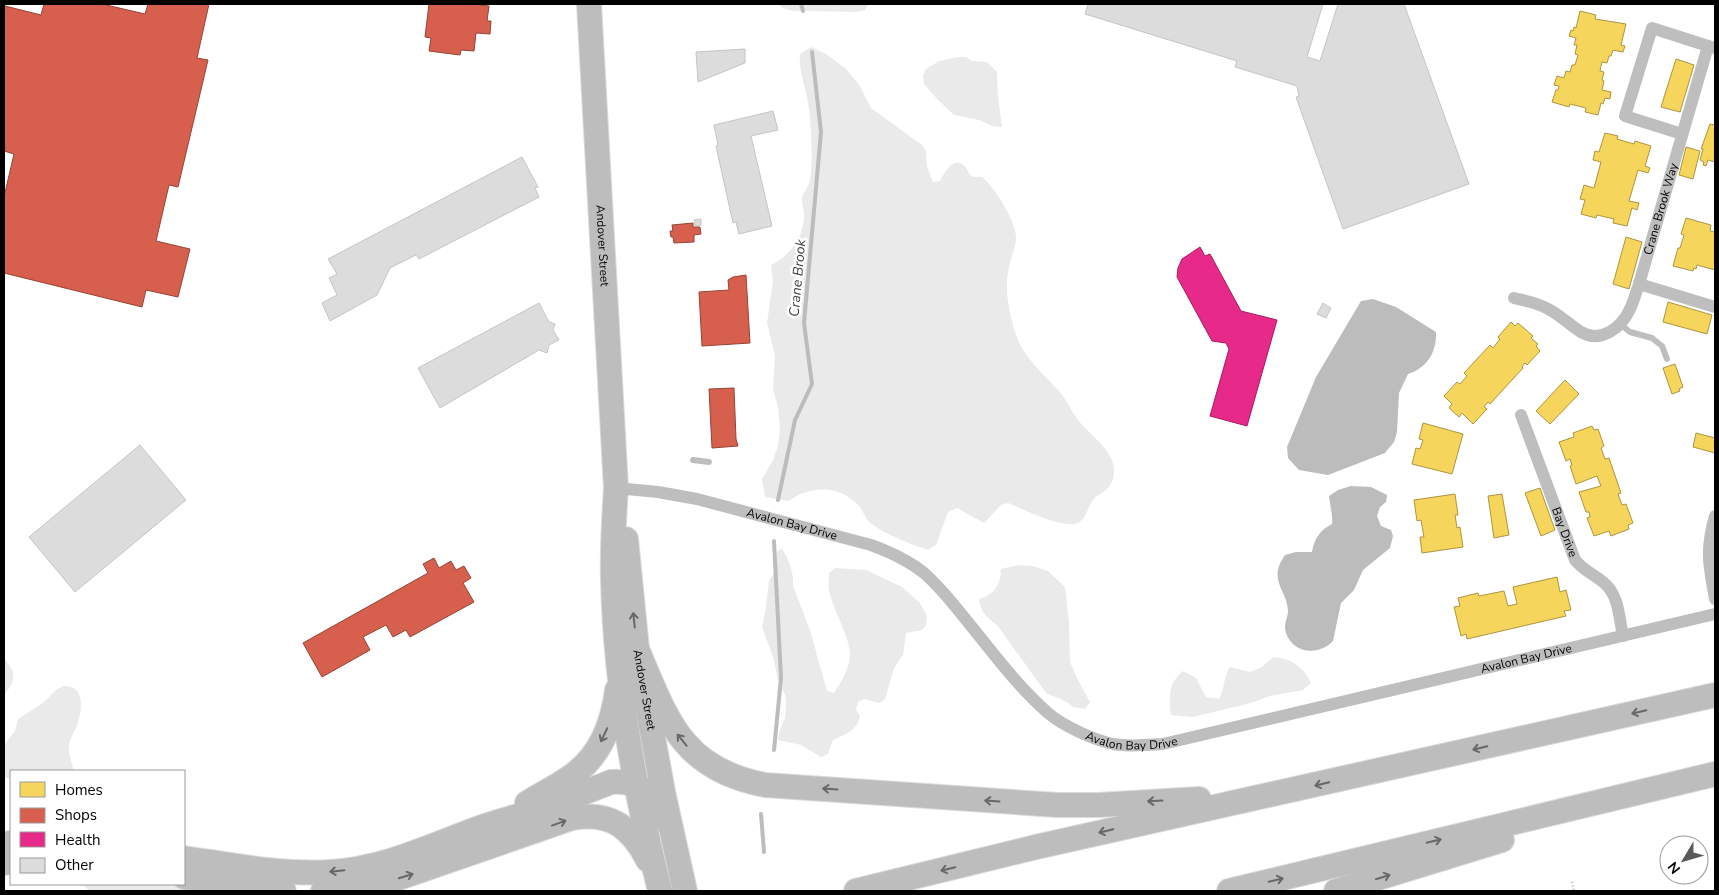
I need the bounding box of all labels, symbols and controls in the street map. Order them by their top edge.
street label: Crane Brook Way [1640,160,1682,257]
street label: Andover Street [592,204,613,288]
water label: Crane Brook [785,238,810,318]
street label: Avalon Bay Drive [745,504,839,544]
street label: Bay Drive [1548,505,1581,559]
one-way arrow [629,612,639,628]
street label: Avalon Bay Drive [1479,640,1573,677]
street label: Andover Street [629,648,660,732]
one-way arrow [1631,708,1647,717]
one-way arrow [599,727,609,742]
street label: Avalon Bay Drive [1083,728,1179,754]
one-way arrow [677,733,688,746]
one-way arrow [1473,744,1489,753]
legend [10,770,185,885]
one-way arrow [1314,779,1330,789]
text: Homes [55,780,103,800]
one-way arrow [823,785,839,794]
one-way arrow [985,796,1001,805]
one-way arrow [1147,797,1163,806]
text: Shops [55,805,97,825]
one-way arrow [551,818,566,827]
one-way arrow [1098,827,1114,836]
text: Health [55,830,100,850]
north arrow [1659,835,1709,885]
one-way arrow [1426,836,1442,845]
text: Other [55,855,94,875]
text: N [1663,858,1685,878]
one-way arrow [940,864,956,874]
one-way arrow [329,866,345,876]
one-way arrow [397,871,413,881]
one-way arrow [1374,871,1390,881]
one-way arrow [1268,875,1284,884]

